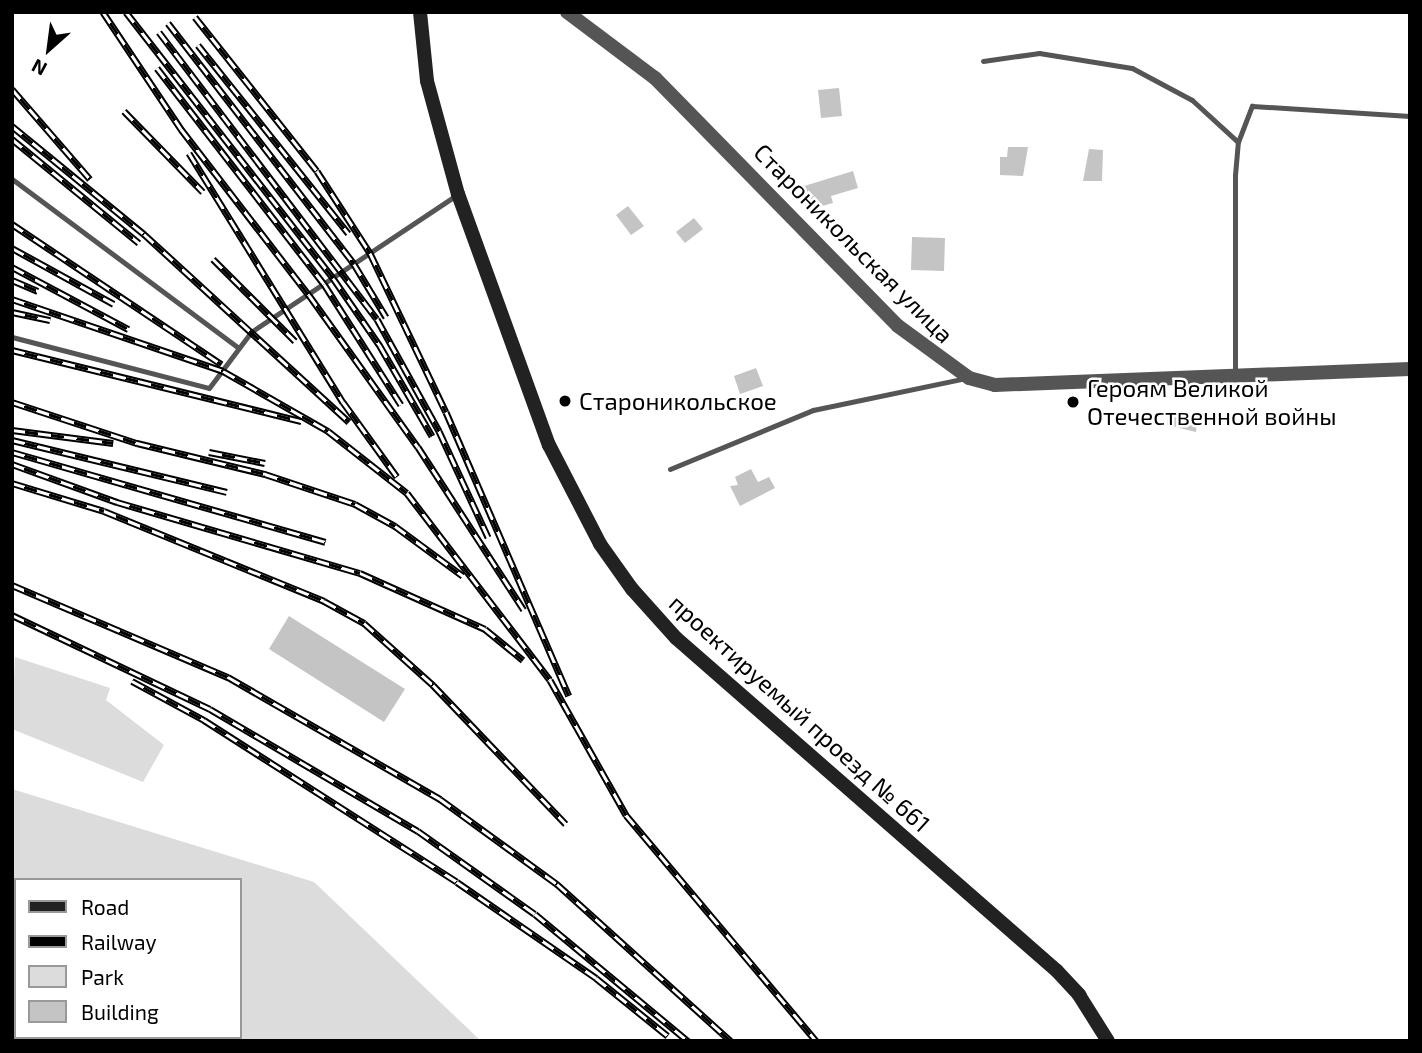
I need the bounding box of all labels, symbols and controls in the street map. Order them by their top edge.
north arrow [14,14,84,84]
text: N [27,55,50,81]
street label: Староникольская улица [748,137,960,349]
place label: Героям Великой Отечественной войны [1087,374,1337,430]
place label: Староникольское [579,387,777,415]
marker: Староникольское [557,393,573,409]
marker: Героям Великой Отечественной войны [1065,394,1081,410]
street label: проектируемый проезд № 661 [664,588,936,838]
legend [14,878,242,1039]
text: Road [81,894,129,919]
text: Railway [81,929,157,954]
text: Park [81,964,124,989]
text: Building [81,999,159,1024]

